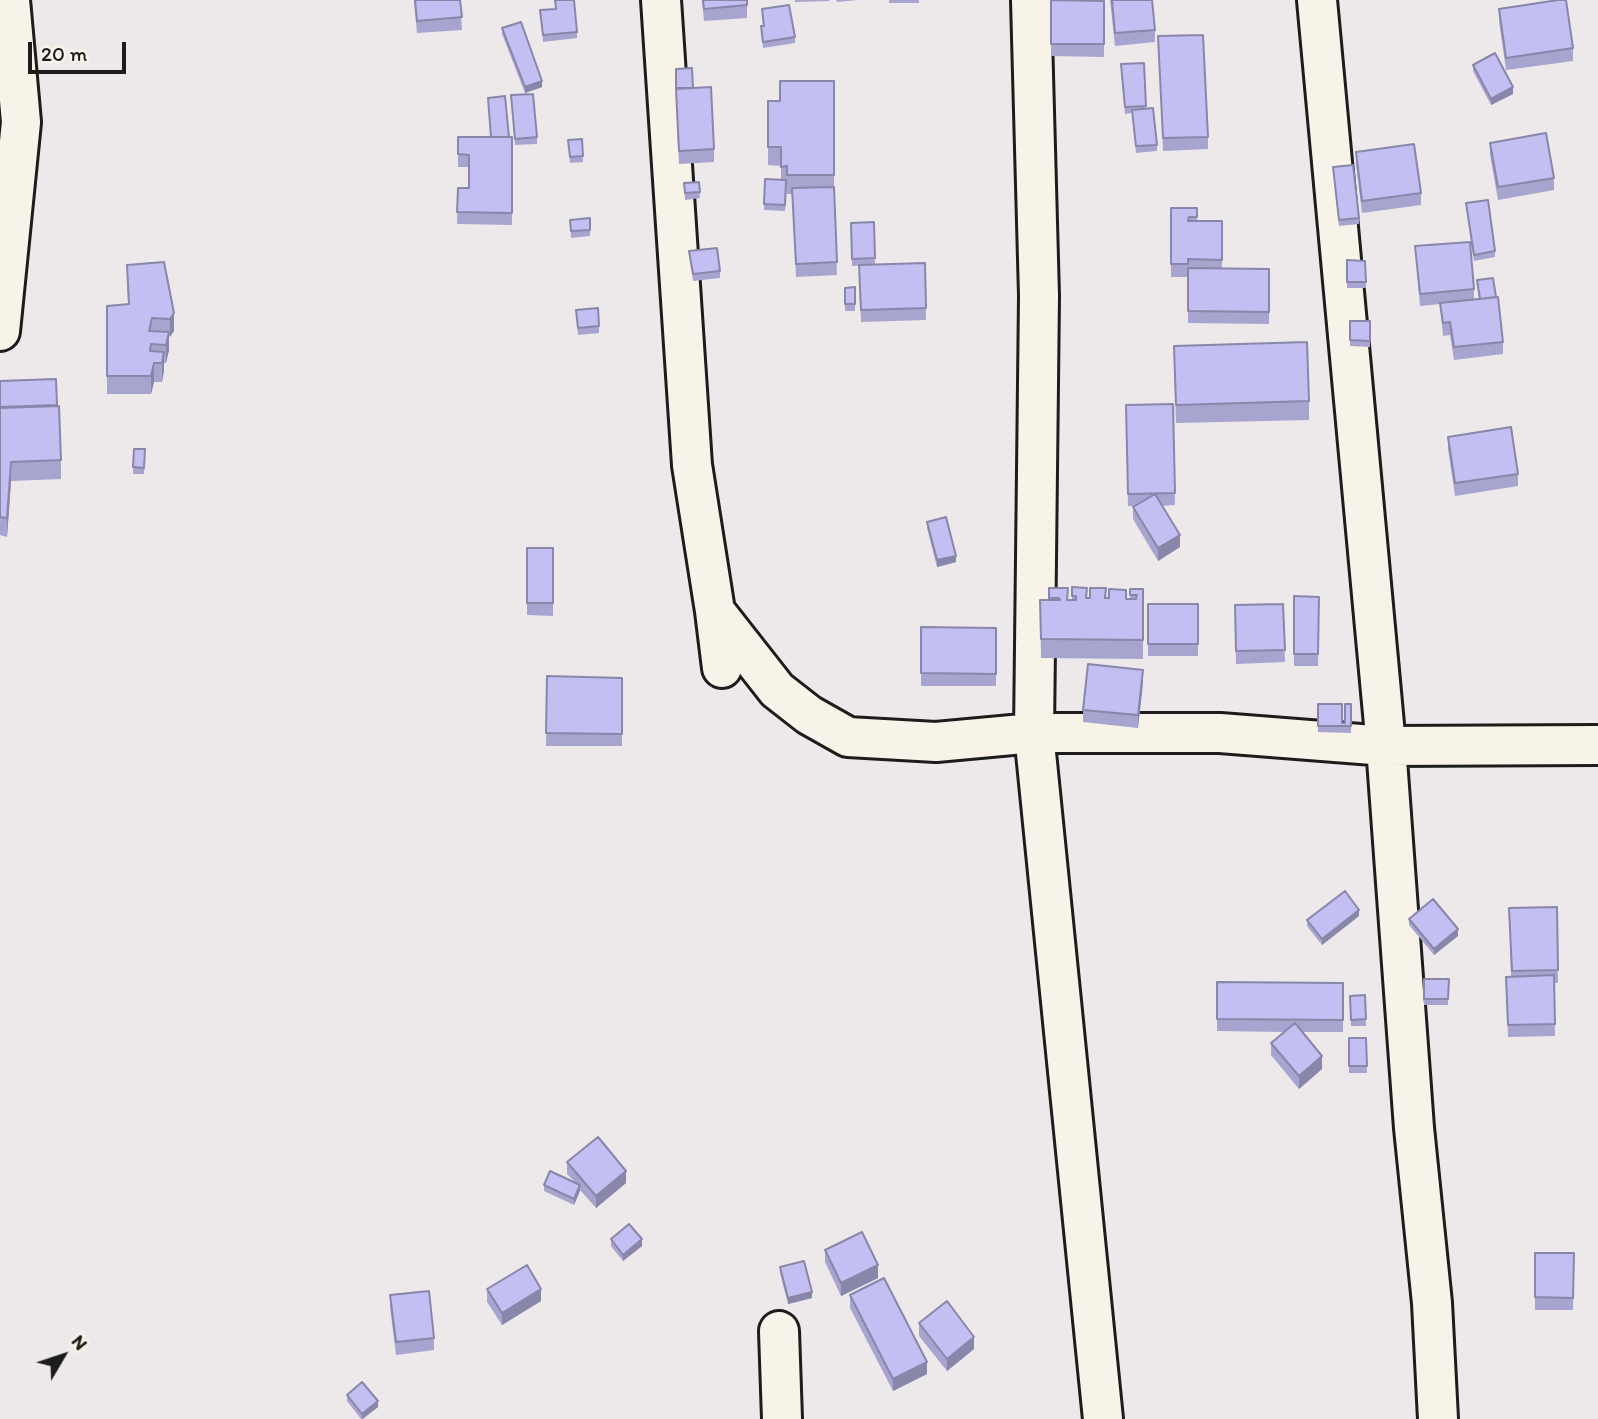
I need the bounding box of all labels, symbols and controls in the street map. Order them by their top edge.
scale bar [32,28,130,72]
text: 20 m [41,41,87,66]
north arrow [28,1321,98,1391]
text: N [67,1330,93,1355]

